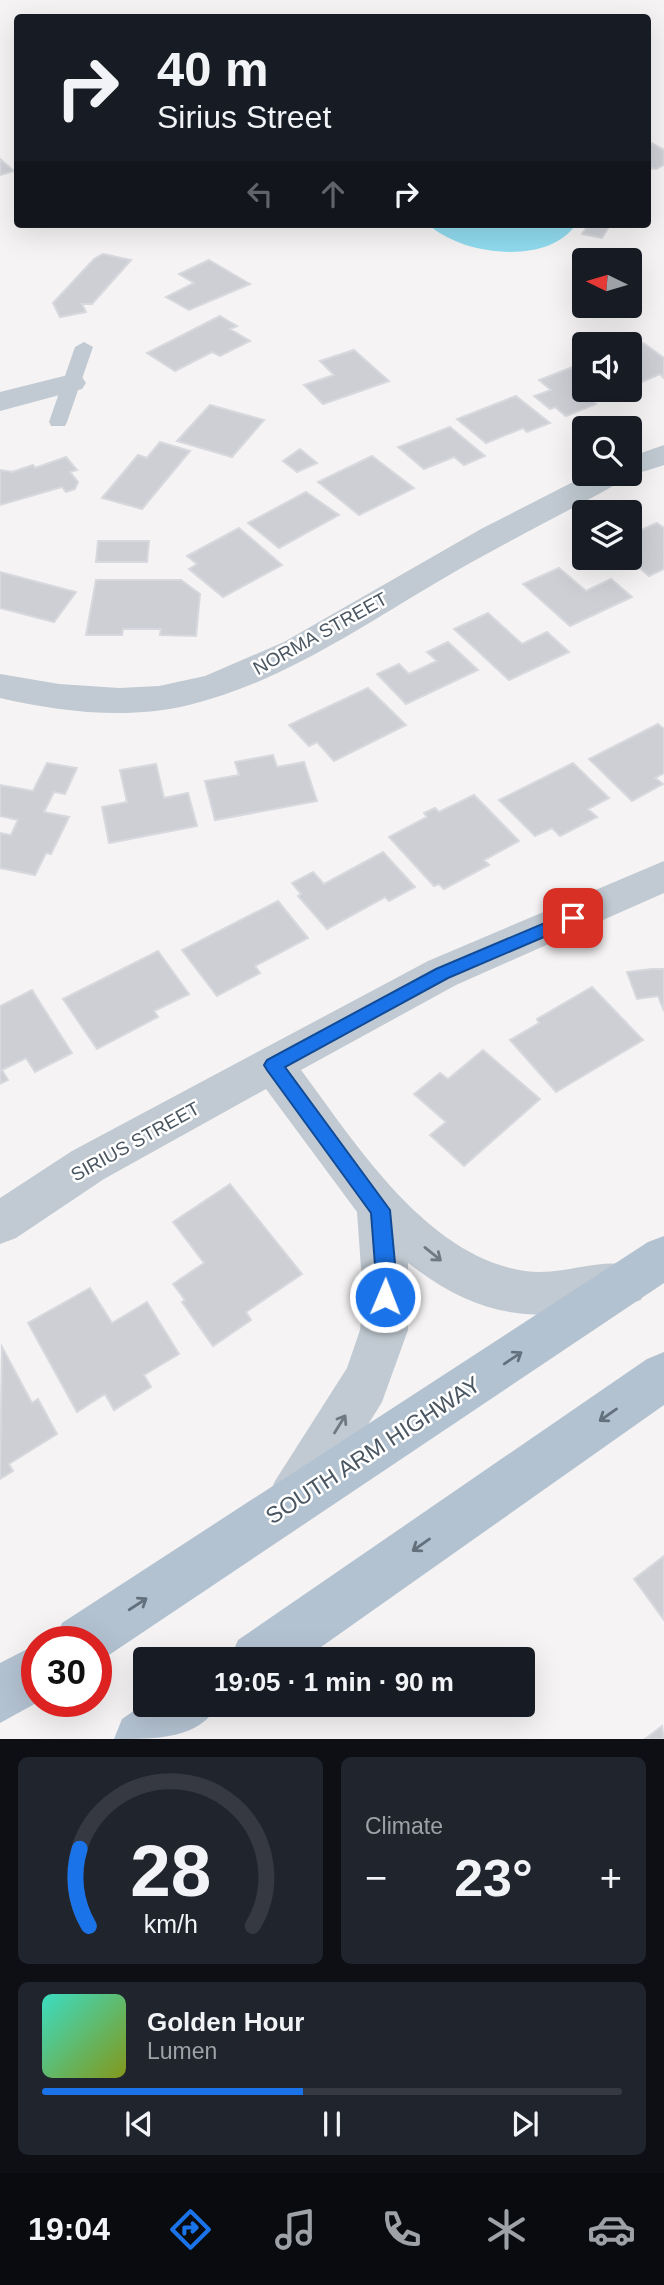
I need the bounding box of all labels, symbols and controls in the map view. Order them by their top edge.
icon: right [42,42,133,133]
text: 40 m [157,42,269,96]
text: Sirius Street [157,99,331,135]
icon: left [241,175,279,213]
icon: ahead [314,175,352,213]
icon: right [387,175,425,213]
north arrow [572,248,642,318]
map controls [572,248,642,570]
button: sound [572,332,642,402]
button: search [572,416,642,486]
button: layers [572,500,642,570]
street label: NORMA STREET [250,588,391,679]
pin [543,888,603,948]
icon: arrive [554,899,592,937]
street label: SIRIUS STREET [67,1097,203,1185]
one-way arrow [423,1246,441,1261]
position arrow [348,1260,422,1334]
one-way arrow [502,1351,522,1365]
street label: SOUTH ARM HIGHWAY [261,1371,485,1529]
one-way arrow [599,1408,618,1422]
one-way arrow [334,1415,348,1435]
one-way arrow [412,1538,431,1552]
one-way arrow [128,1597,147,1611]
speed limit sign: 30 [21,1626,112,1717]
text: 19:05 · 1 min · 90 m [214,1667,454,1697]
text: Climate [365,1813,443,1839]
text: 28 [130,1831,211,1912]
text: 23° [454,1849,533,1907]
text: − [365,1857,387,1899]
text: + [600,1857,622,1899]
text: km/h [143,1910,198,1938]
text: Golden Hour [147,2007,304,2037]
text: Lumen [147,2038,217,2064]
icon: previous [120,2105,158,2143]
icon: pause [313,2105,351,2143]
icon: next [506,2105,544,2143]
icon: directions [166,2205,215,2254]
icon: music [271,2205,320,2254]
icon: phone [377,2205,426,2254]
icon: climate [482,2205,531,2254]
icon: car [587,2205,636,2254]
text: 19:04 [28,2211,110,2247]

